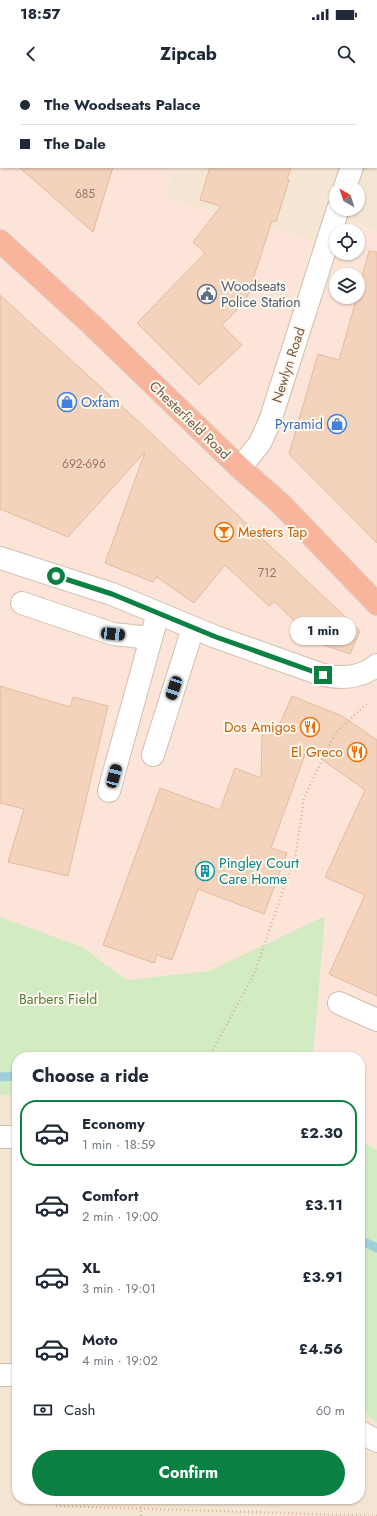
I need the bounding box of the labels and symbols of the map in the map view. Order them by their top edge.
north arrow [329,180,365,216]
house number: 685 [75,185,95,203]
place label: Woodseats Police Station [221,276,301,312]
public building icon: Woodseats Police Station [196,283,218,305]
street label: Newlyn Road [266,325,310,405]
street label: Chesterfield Road [145,376,235,464]
shop icon: Oxfam [56,391,78,413]
place label: Oxfam [81,392,120,412]
shop icon: Pyramid [326,413,348,435]
place label: Pyramid [275,414,323,434]
house number: 692-696 [62,455,106,473]
bar icon: Mesters Tap [213,521,235,543]
place label: Mesters Tap [238,522,307,542]
house number: 712 [258,564,276,582]
route start [47,567,65,585]
callout: 1 min [290,617,356,645]
car [100,627,126,641]
route end [314,666,332,684]
car [165,675,183,701]
restaurant icon: Dos Amigos [299,716,321,738]
place label: Dos Amigos [224,717,296,737]
restaurant icon: El Greco [346,741,368,763]
place label: El Greco [291,742,343,762]
car [105,763,123,789]
place label: Pingley Court Care Home [219,853,300,889]
building icon: Pingley Court Care Home [194,860,216,882]
park label: Barbers Field [19,989,97,1009]

